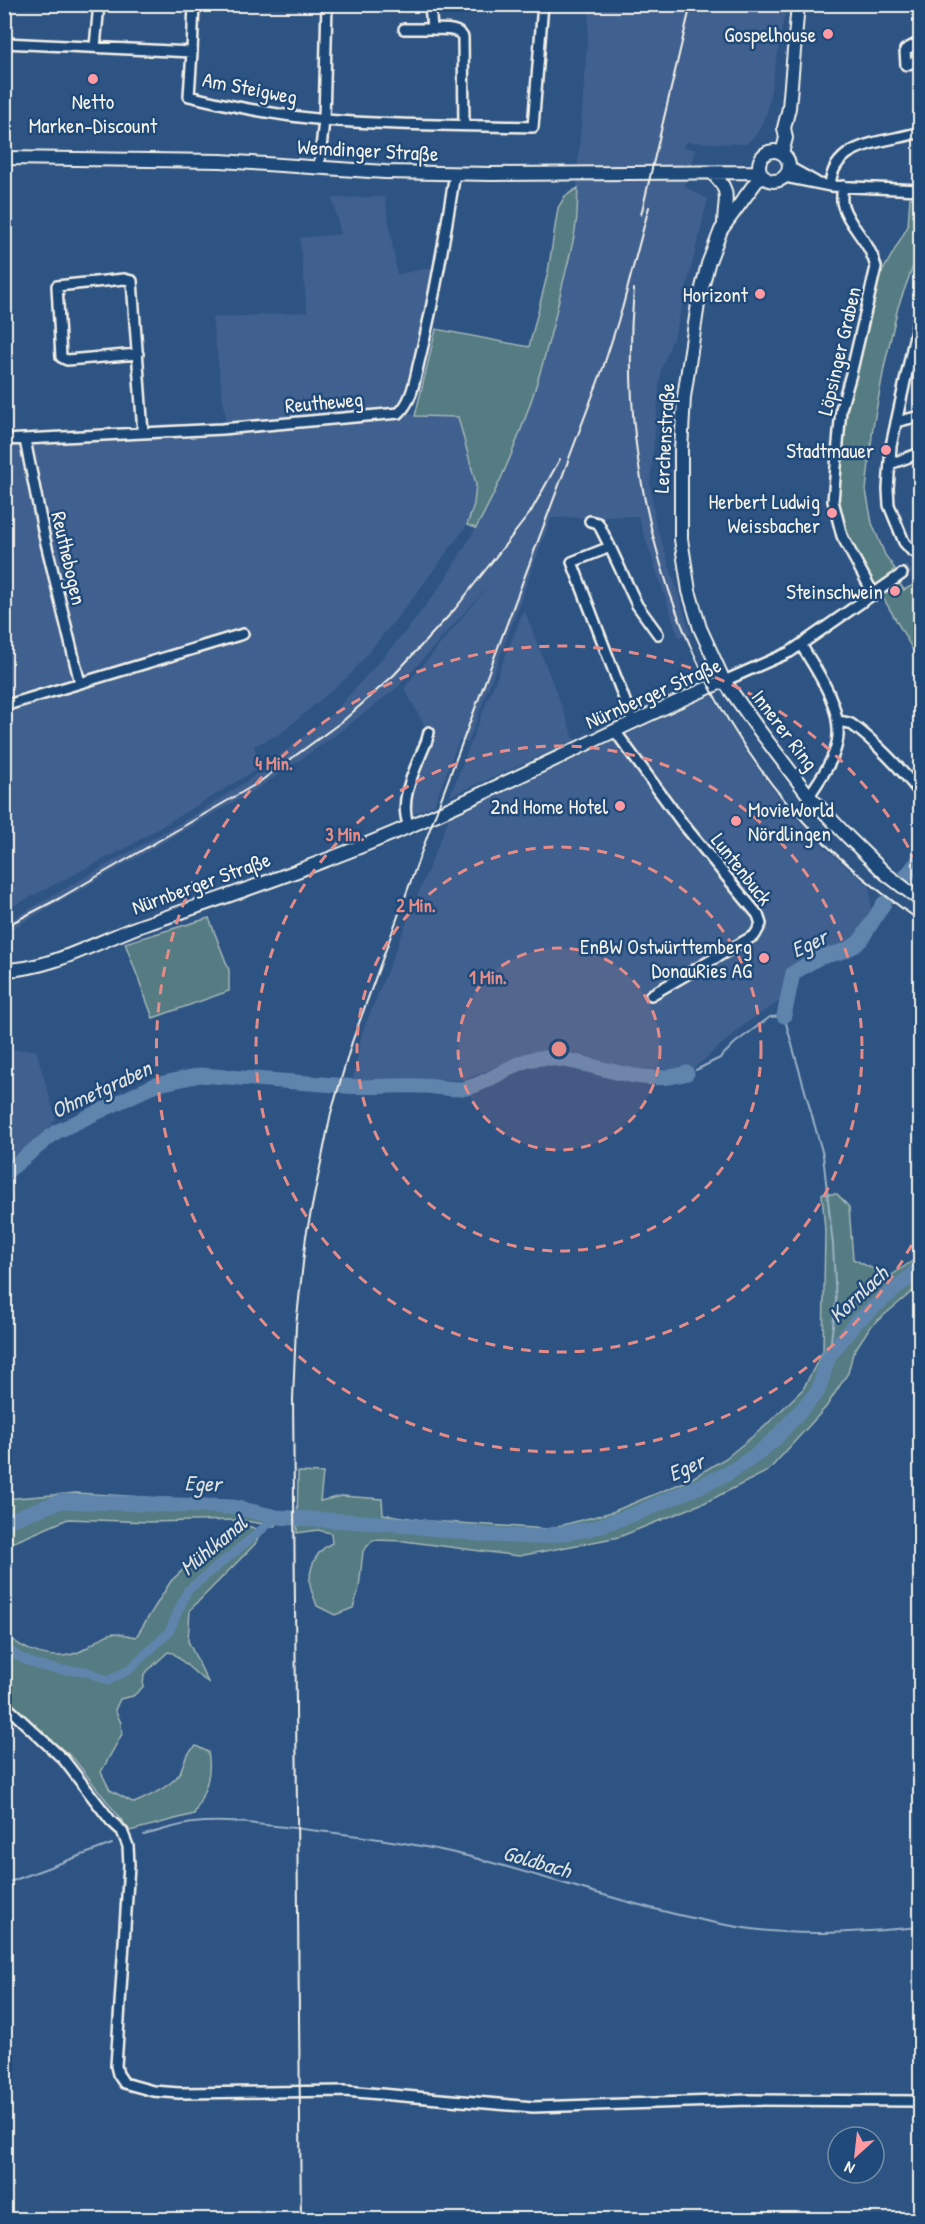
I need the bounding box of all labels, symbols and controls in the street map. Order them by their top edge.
place label: Gospelhouse [724,20,816,49]
marker: Gospelhouse [821,27,835,41]
street label: Am Steigweg [200,65,300,111]
marker: Netto Marken-Discount [86,72,100,86]
place label: Netto Marken-Discount [29,87,158,140]
street label: Wemdinger Straße [297,132,439,168]
place label: Horizont [683,280,749,309]
street label: Löpsinger Graben [810,284,868,418]
marker: Horizont [753,287,767,301]
street label: Lerchenstraße [647,382,681,494]
street label: Reutheweg [284,384,364,420]
place label: Stadtmauer [786,436,874,465]
marker: Stadtmauer [879,443,893,457]
place label: Herbert Ludwig Weissbacher [708,487,820,540]
marker: Herbert Ludwig Weissbacher [825,506,839,520]
street label: Reuthebogen [44,508,94,608]
place label: Steinschwein [786,577,883,606]
marker: Steinschwein [888,584,902,598]
street label: Nürnberger Straße [581,650,725,736]
street label: Innerer Ring [745,683,825,777]
text: 4 Min. [255,751,293,776]
place label: 2nd Home Hotel [490,792,608,821]
place label: MovieWorld Nördlingen [748,795,834,848]
marker: 2nd Home Hotel [613,799,627,813]
marker: MovieWorld Nördlingen [729,814,743,828]
text: 3 Min. [326,822,365,847]
street label: Luntenbuck [704,827,780,912]
street label: Nürnberger Straße [128,844,274,922]
text: 2 Min. [396,893,436,918]
water label: Eger [786,921,834,964]
place label: EnBW Ostwürttemberg DonauRies AG [580,932,752,985]
marker: EnBW Ostwürttemberg DonauRies AG [757,951,771,965]
text: 1 Min. [469,965,507,990]
centre of rings [549,1039,569,1059]
water label: Ohmetgraben [46,1052,158,1125]
water label: Kornlach [822,1258,895,1329]
water label: Eger [663,1445,711,1488]
water label: Eger [184,1467,224,1499]
water label: Mühlkanal [173,1507,254,1582]
water label: Goldbach [500,1837,576,1885]
north arrow [826,2125,886,2185]
text: N [840,2156,858,2180]

